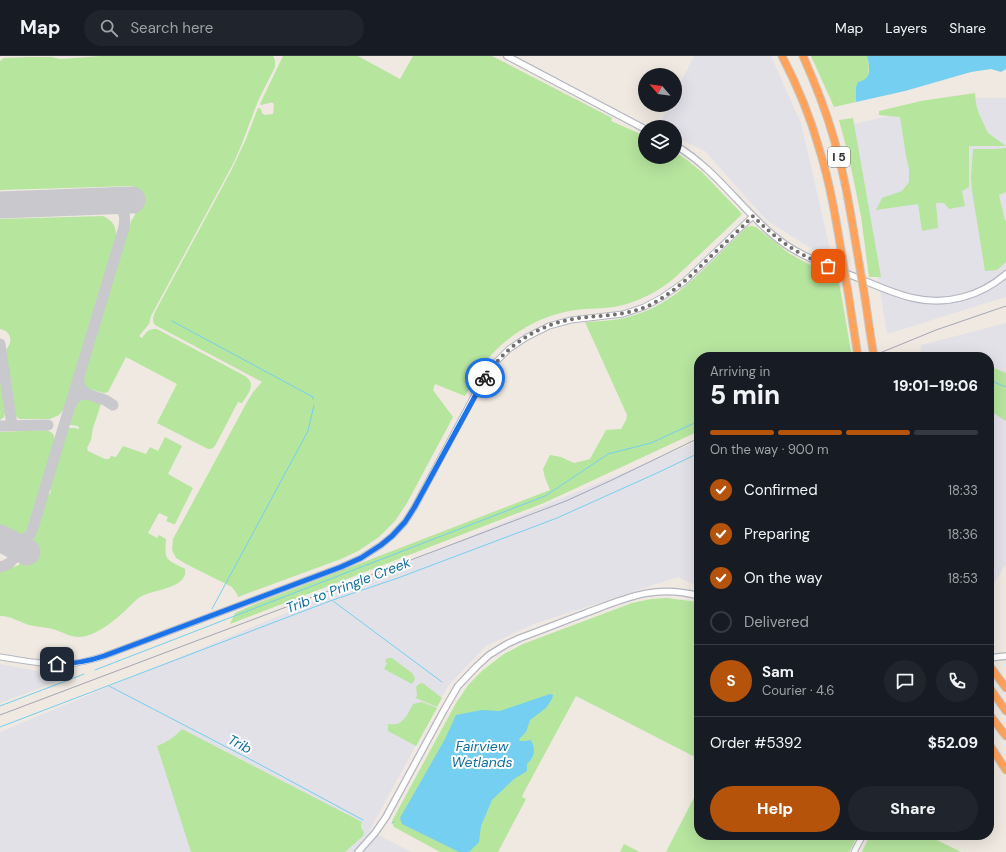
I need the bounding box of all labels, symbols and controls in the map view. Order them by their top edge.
search box [84,10,364,46]
text: Map [20,15,60,40]
icon: search [98,17,120,39]
text: Search here [130,18,213,38]
text: Map [835,19,863,37]
text: Layers [885,19,927,37]
text: Share [949,19,986,37]
north arrow [638,68,682,112]
map controls [638,68,682,164]
button: layers [638,120,682,164]
road number: I 5 [828,147,850,167]
pin [811,249,845,283]
icon: bag [817,255,839,277]
courier [465,358,505,398]
text: Arriving in [710,363,770,380]
icon: bike [474,367,496,389]
text: 19:01–19:06 [893,376,978,396]
text: 5 min [710,378,780,412]
text: On the way · 900 m [710,441,829,458]
icon: check [710,479,732,501]
text: Confirmed [744,480,818,500]
text: 18:33 [948,482,978,499]
icon: check [710,523,732,545]
text: Preparing [744,524,810,544]
text: 18:36 [948,526,978,543]
water label: Trib to Pringle Creek [283,553,414,617]
icon: check [710,567,732,589]
text: On the way [744,568,823,588]
text: 18:53 [948,570,978,587]
text: Delivered [744,612,809,632]
pin [40,647,74,681]
icon: home [46,653,68,675]
button: chat [884,660,926,702]
button: phone [936,660,978,702]
text: Sam [762,662,794,682]
text: S [726,671,736,691]
text: Courier · 4.6 [762,682,834,699]
water label: Trib [225,730,255,758]
text: Order #5392 [710,733,802,753]
text: $52.09 [928,733,978,753]
water label: Fairview Wetlands [452,737,512,771]
button: Help [710,786,840,832]
button: Share [848,786,978,832]

